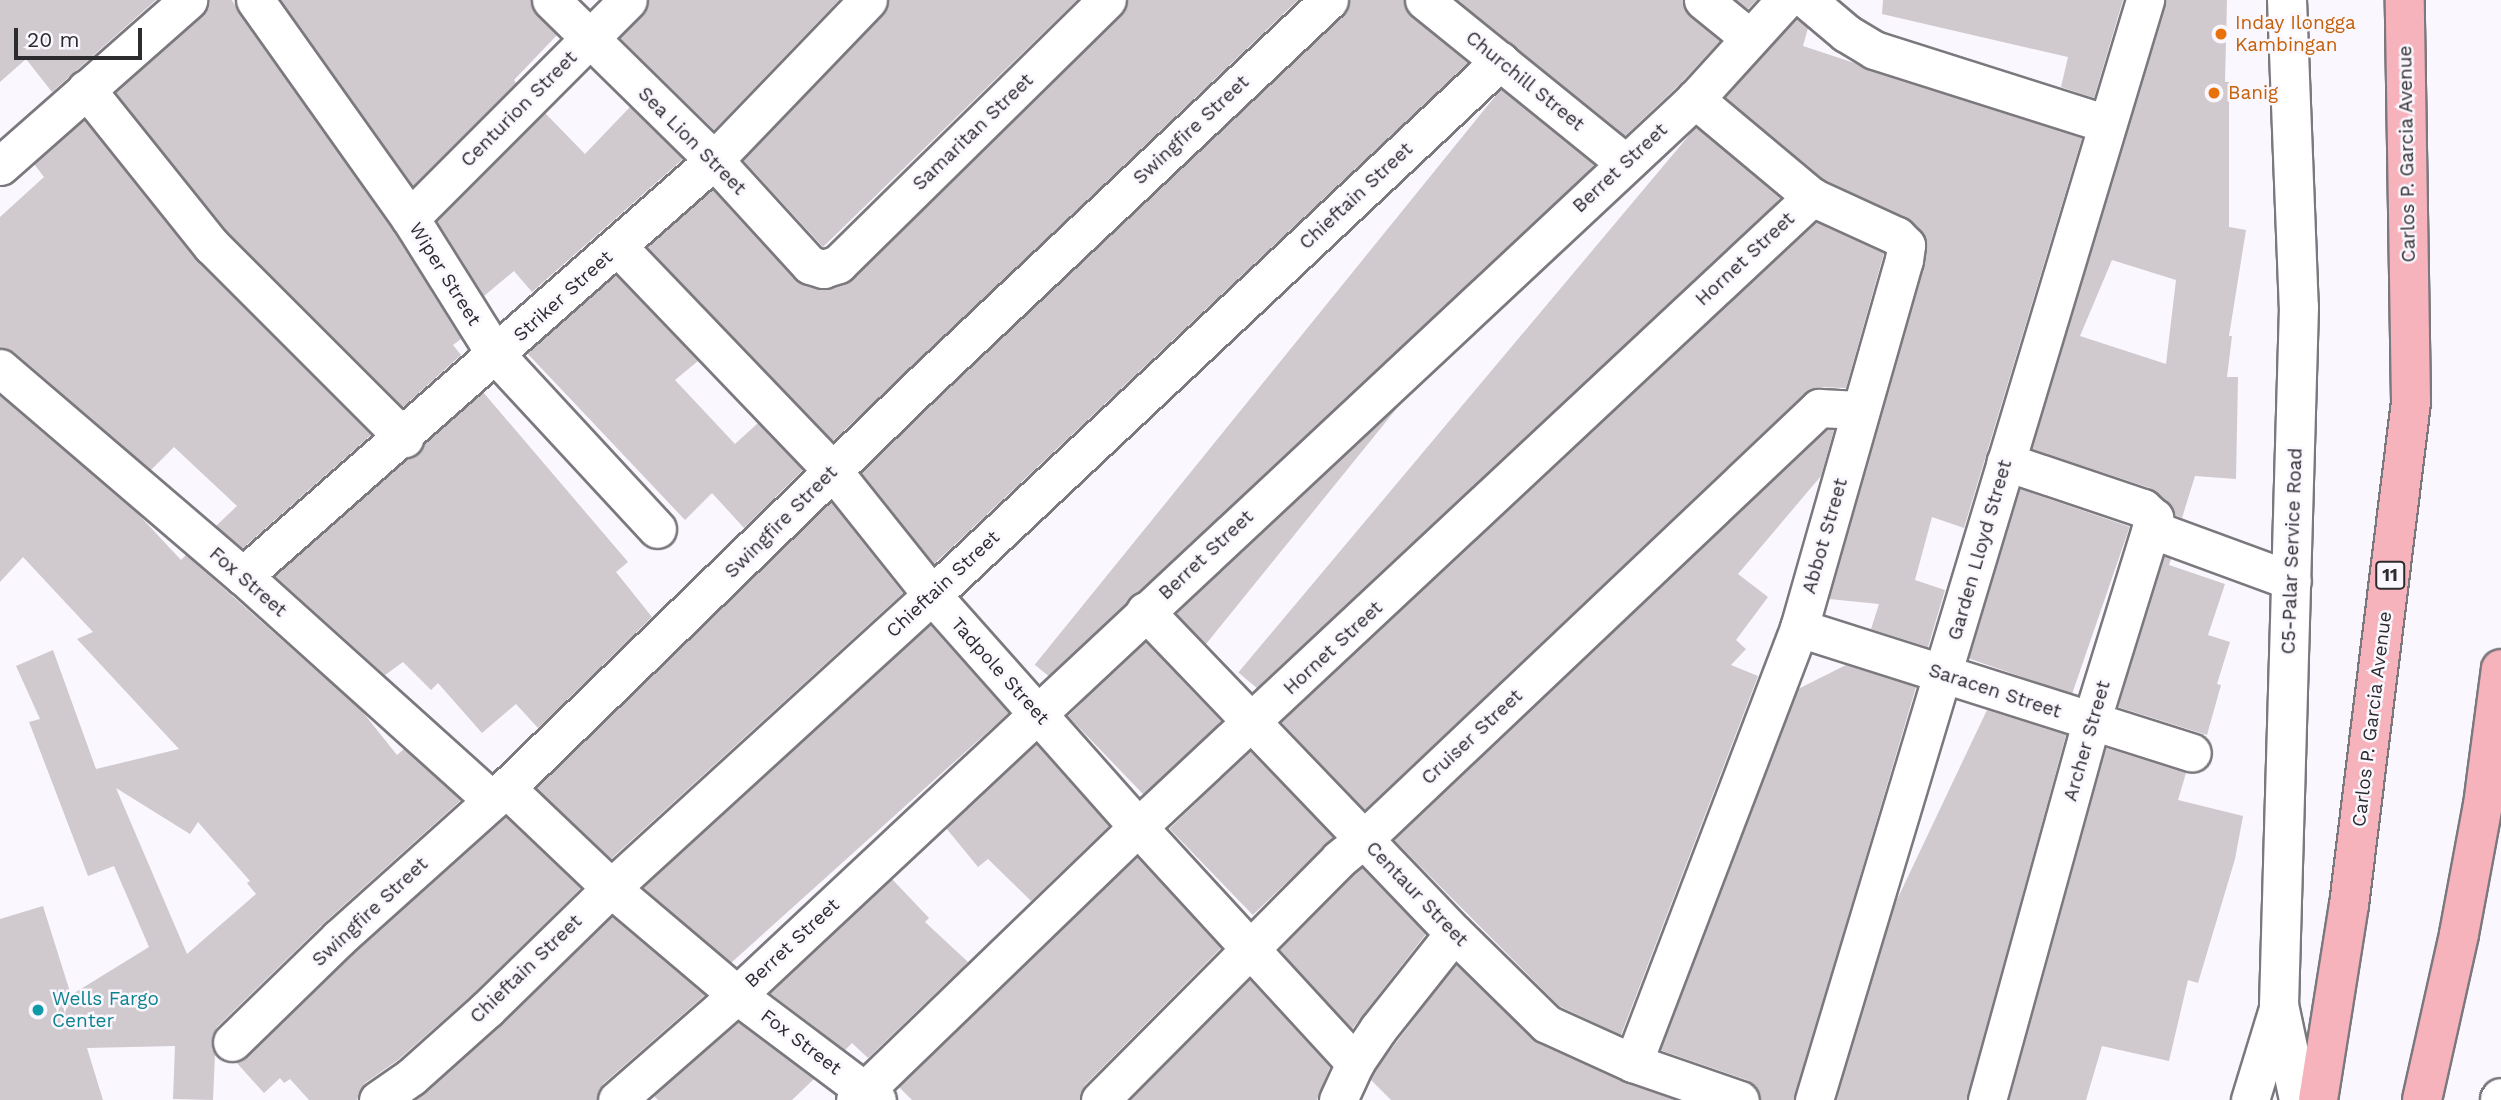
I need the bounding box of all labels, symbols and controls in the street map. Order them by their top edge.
place label: Inday Ilongga Kambingan [2235,12,2356,56]
scale bar [18,14,145,58]
street label: Churchill Street [1461,26,1589,136]
marker: Inday Ilongga Kambingan [2213,26,2229,42]
text: 20 m [27,27,79,52]
street label: Carlos P. Garcia Avenue [2394,45,2420,263]
street label: Centurion Street [456,46,582,172]
street label: Samaritan Street [908,69,1038,195]
street label: Swingfire Street [1129,71,1253,189]
street label: Sea Lion Street [633,82,751,200]
place label: Banig [2228,82,2278,104]
marker: Banig [2206,85,2222,101]
street label: Berret Street [1568,118,1672,218]
street label: Chieftain Street [1295,138,1417,254]
street label: Hornet Street [1691,207,1799,311]
street label: Wiper Street [404,218,486,330]
street label: Striker Street [509,245,617,347]
street label: C5-Palar Service Road [2277,447,2307,655]
street label: Garden Lloyd Street [1943,457,2017,643]
street label: Swingfire Street [720,461,842,583]
street label: Abbot Street [1798,476,1852,596]
street label: Berret Street [1154,505,1258,605]
street label: Chieftain Street [882,526,1004,642]
street label: Fox Street [205,542,291,622]
road number: 11 [2374,560,2406,590]
street label: Hornet Street [1279,596,1387,700]
street label: Carlos P. Garcia Avenue [2347,609,2397,829]
street label: Tadpole Street [946,613,1054,729]
street label: Saracen Street [1926,659,2064,723]
street label: Archer Street [2059,678,2115,804]
street label: Cruiser Street [1417,684,1527,790]
street label: Centaur Street [1361,837,1473,951]
street label: Swingfire Street [308,853,432,971]
street label: Berret Street [740,893,844,993]
street label: Chieftain Street [465,910,587,1028]
place label: Wells Fargo Center [52,988,159,1032]
marker: Wells Fargo Center [30,1002,46,1018]
street label: Fox Street [756,1004,846,1080]

